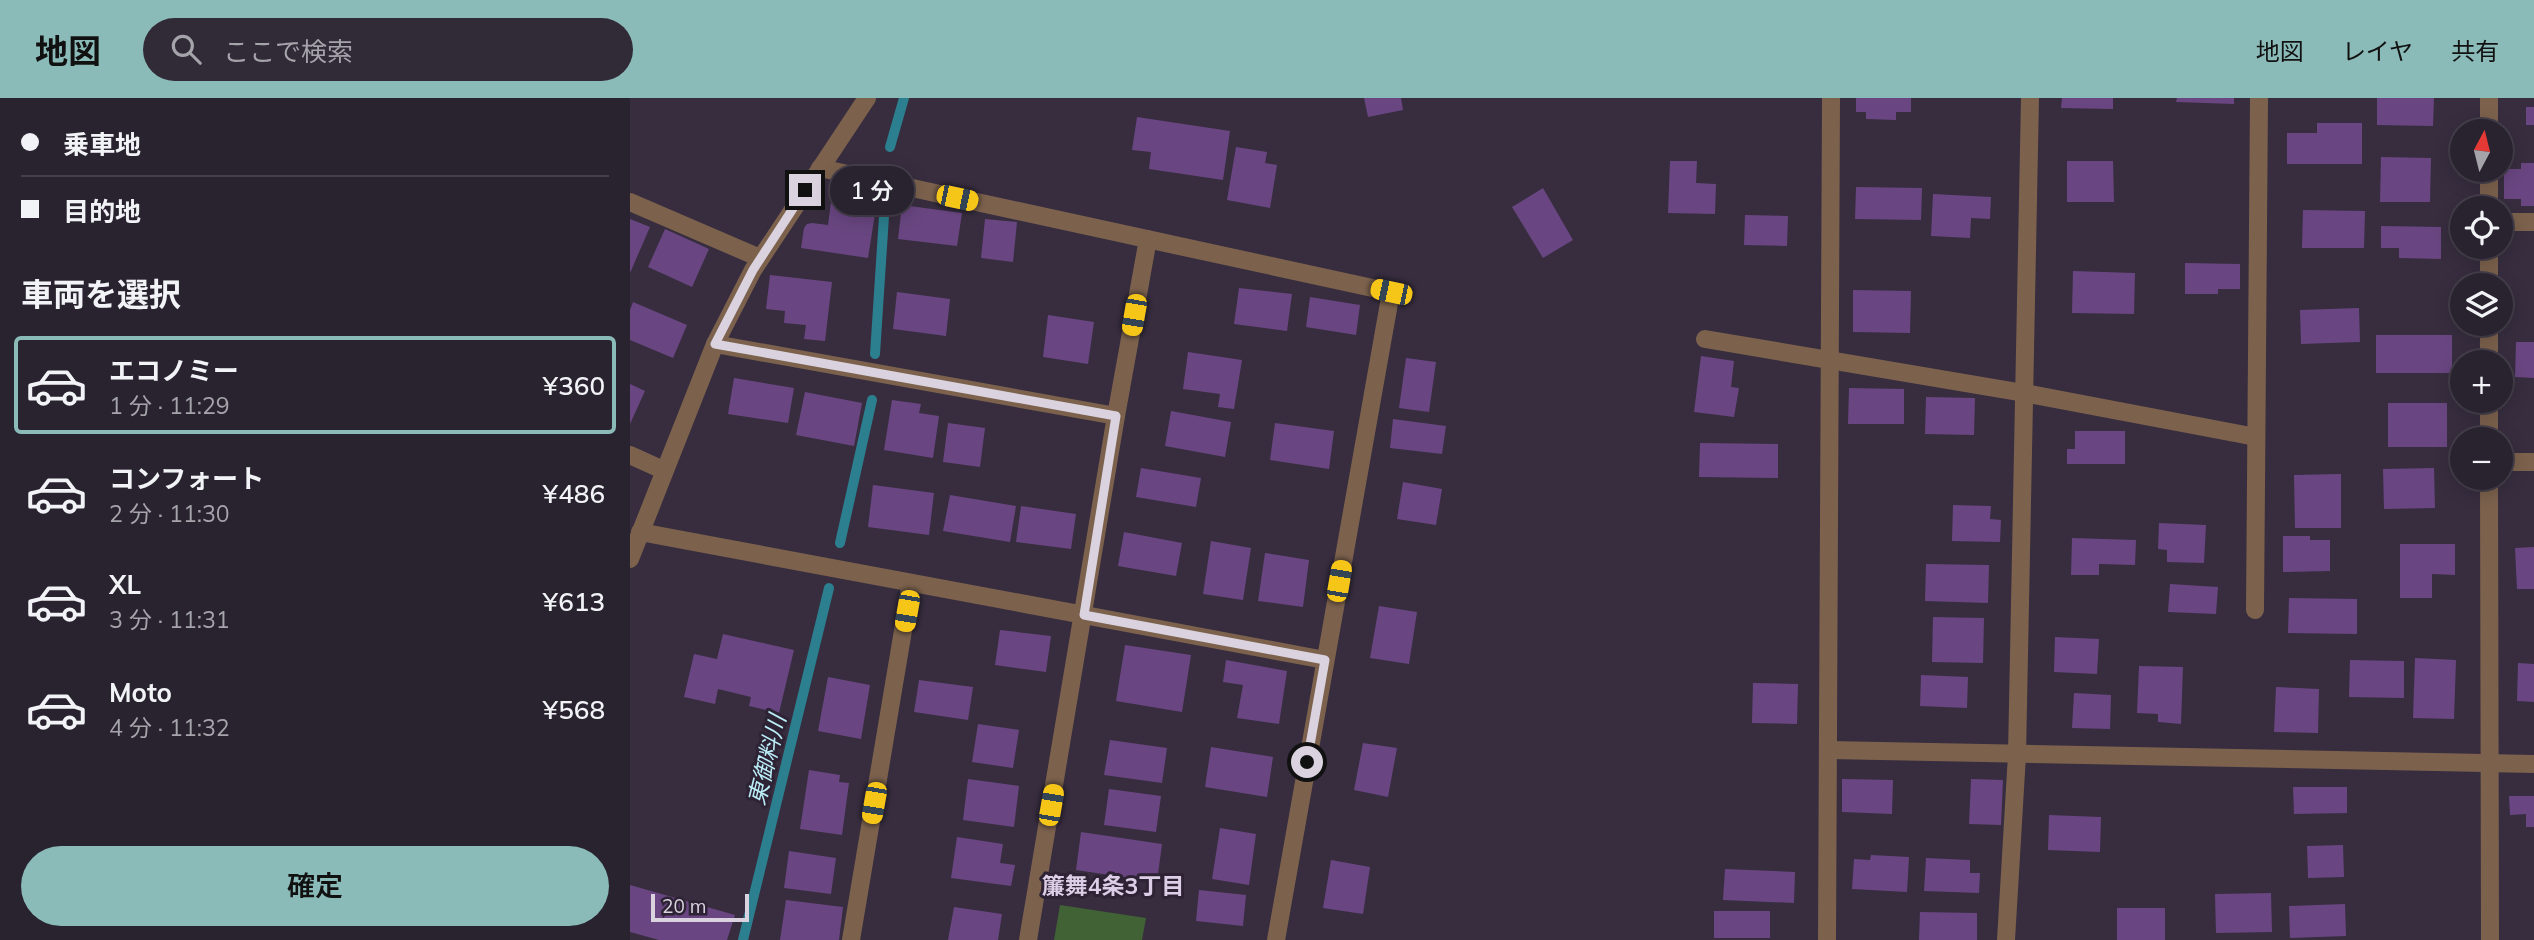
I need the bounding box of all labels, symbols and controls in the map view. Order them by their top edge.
search box [143,18,633,81]
text: 地図 [35,30,101,71]
icon: search [167,30,205,68]
text: ここで検索 [223,35,353,68]
text: 地図 [2256,36,2304,66]
text: レイヤ [2342,36,2413,66]
text: 共有 [2451,36,2499,66]
north arrow [2450,119,2513,182]
map controls [2450,119,2513,490]
text: 乗車地 [63,128,141,161]
callout: 1 分 [830,166,914,214]
route end [789,174,821,206]
text: 1 分 [851,176,893,205]
car [935,183,980,213]
text: 目的地 [63,195,141,228]
button: locate [2450,196,2513,259]
button: layers [2450,273,2513,336]
text: 車両を選択 [21,274,181,314]
car [1369,277,1414,307]
car [1121,292,1148,338]
button: + [2450,350,2513,413]
icon: car [25,354,88,417]
text: エコノミー [109,354,239,387]
text: ¥360 [543,369,605,402]
text: 1 分 · 11:29 [109,391,230,420]
button: − [2450,427,2513,490]
icon: car [25,462,88,525]
text: コンフォート [109,462,264,495]
text: ¥486 [543,477,605,510]
text: 2 分 · 11:30 [109,499,230,528]
car [1326,558,1353,604]
text: XL [109,568,141,601]
icon: car [25,570,88,633]
text: ¥613 [543,585,605,618]
car [894,588,921,634]
text: 3 分 · 11:31 [109,605,230,634]
text: Moto [109,676,172,709]
icon: car [25,678,88,741]
text: ¥568 [543,693,605,726]
water label: 東御料川 [741,709,792,808]
text: 4 分 · 11:32 [109,713,230,742]
route start [1291,746,1323,778]
car [861,780,888,826]
car [1038,782,1065,828]
button: 確定 [21,846,609,926]
district label: 簾舞4条3丁目 [1042,871,1184,900]
scale bar [651,891,749,923]
text: 20 m [662,894,706,918]

